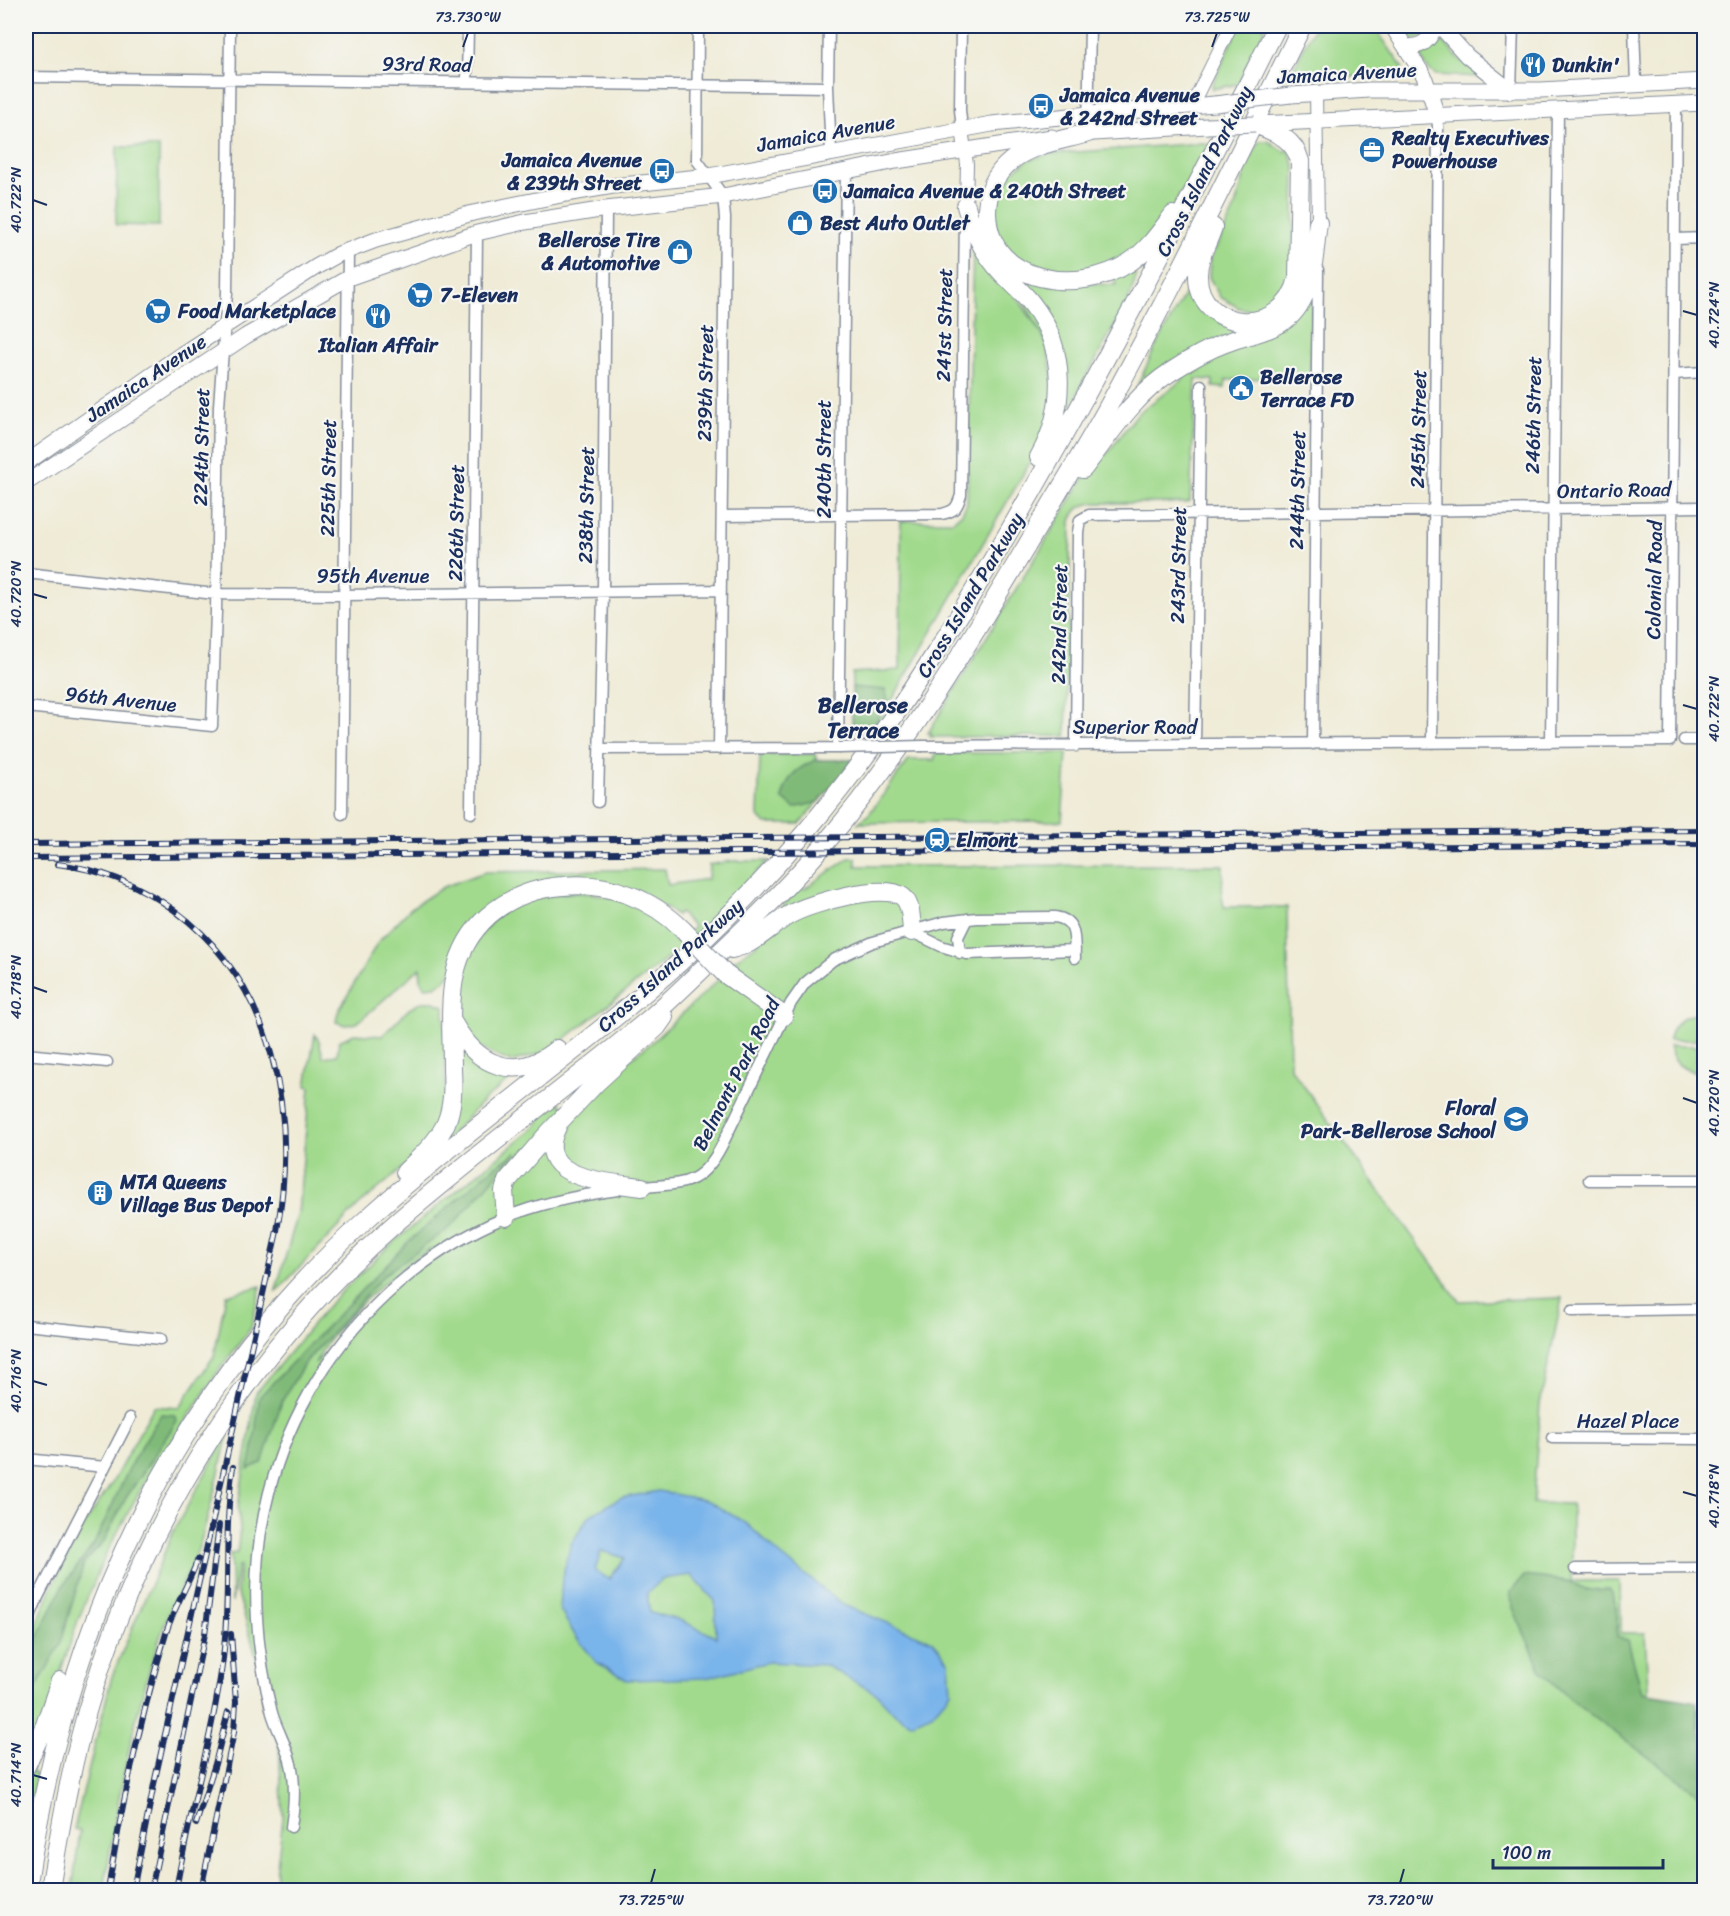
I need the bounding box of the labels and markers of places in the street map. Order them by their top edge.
place label: Dunkin' [1552,48,1620,83]
restaurant icon: Dunkin' [1518,50,1548,80]
place label: Jamaica Avenue & 242nd Street [1059,78,1201,136]
bus stop icon: Jamaica Avenue & 242nd Street [1026,91,1056,121]
place label: Realty Executives Powerhouse [1391,121,1550,179]
office icon: Realty Executives Powerhouse [1357,135,1387,165]
place label: Jamaica Avenue & 239th Street [501,143,643,201]
bus stop icon: Jamaica Avenue & 239th Street [647,156,677,186]
place label: Jamaica Avenue & 240th Street [843,174,1127,209]
bus stop icon: Jamaica Avenue & 240th Street [810,176,840,206]
place label: Best Auto Outlet [820,206,971,241]
shop icon: Best Auto Outlet [785,208,815,238]
place label: Bellerose Tire & Automotive [538,223,661,281]
shop icon: Bellerose Tire & Automotive [665,237,695,267]
place label: 7-Eleven [440,278,518,313]
supermarket icon: 7-Eleven [405,280,435,310]
place label: Food Marketplace [177,294,336,329]
supermarket icon: Food Marketplace [143,296,173,326]
restaurant icon: Italian Affair [363,301,393,331]
place label: Italian Affair [318,328,439,363]
place label: Bellerose Terrace FD [1260,360,1355,418]
public building icon: Bellerose Terrace FD [1226,373,1256,403]
place label: Elmont [956,823,1018,858]
station icon: Elmont [922,825,952,855]
place label: Floral Park-Bellerose School [1301,1091,1497,1149]
school or university icon: Floral Park-Bellerose School [1501,1104,1531,1134]
place label: MTA Queens Village Bus Depot [119,1165,274,1223]
building icon: MTA Queens Village Bus Depot [85,1178,115,1208]

